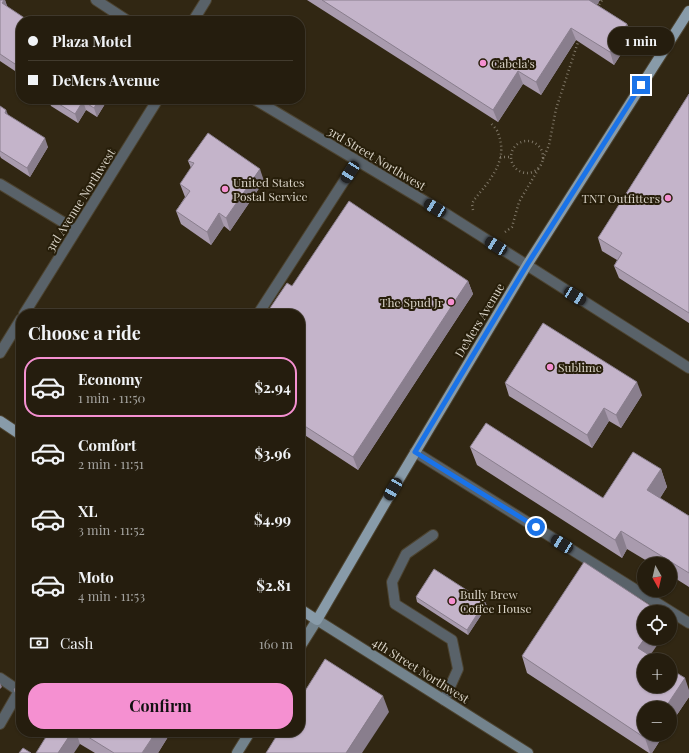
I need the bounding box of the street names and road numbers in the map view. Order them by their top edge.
street label: 3rd Street Northwest [325,122,430,194]
street label: 3rd Avenue Northwest [42,145,119,255]
street label: DeMers Avenue [451,280,507,360]
street label: 4th Street Northwest [370,634,473,707]

